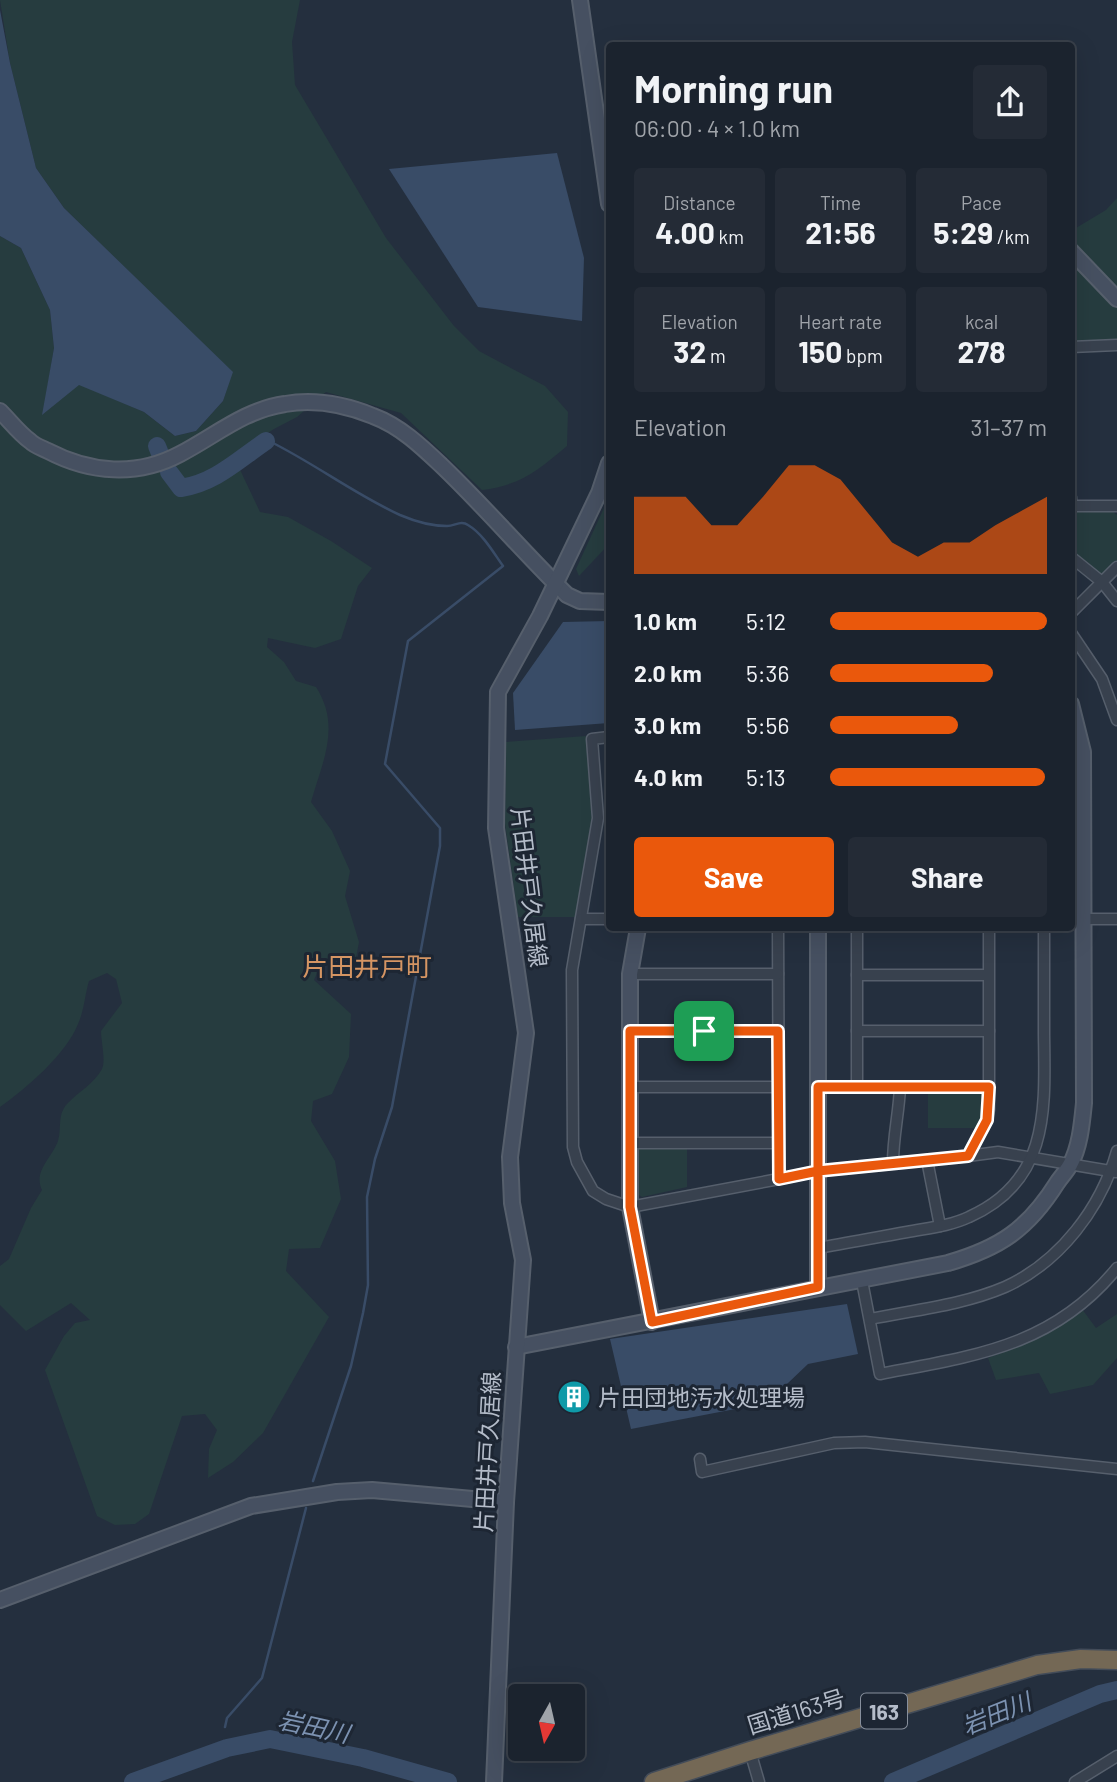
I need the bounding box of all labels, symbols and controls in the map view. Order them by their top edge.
text: Morning run [634,65,833,111]
button: share [973,65,1047,139]
text: 06:00 · 4 × 1.0 km [634,114,800,142]
text: Distance [663,191,736,214]
text: Time [820,191,861,214]
text: Pace [961,191,1002,214]
text: 4.00 [655,214,715,250]
text: 21:56 [805,214,876,250]
text: 5:29 [933,214,993,250]
text: km [715,225,744,248]
text: /km [993,225,1030,248]
text: Elevation [661,310,738,333]
text: Heart rate [799,310,882,333]
text: kcal [965,310,998,333]
text: 32 [673,333,706,369]
text: 150 [798,333,842,369]
text: 278 [958,333,1005,369]
text: m [706,344,726,367]
text: bpm [842,344,883,367]
text: Elevation [634,413,727,441]
text: 31–37 m [971,413,1047,441]
text: 1.0 km [634,607,697,635]
text: 5:12 [746,607,786,635]
text: 2.0 km [634,659,702,687]
text: 5:36 [746,659,789,687]
text: 3.0 km [634,711,701,739]
text: 5:56 [746,711,789,739]
text: 4.0 km [634,763,703,791]
text: 5:13 [746,763,786,791]
street label: 片田井戸久居線 [506,805,554,969]
button: Save [634,837,834,917]
button: Share [848,837,1047,917]
district label: 片田井戸町 [302,950,432,981]
pin [674,1001,734,1061]
icon: arrive [685,1012,723,1050]
street label: 片田井戸久居線 [469,1371,505,1533]
building icon: 片田団地汚水処理場 [555,1378,593,1416]
place label: 片田団地汚水処理場 [598,1383,805,1411]
street label: 国道163号 [744,1683,848,1739]
north arrow [508,1684,584,1760]
map controls [508,1684,585,1761]
water label: 岩田川 [957,1685,1038,1740]
road number: 163 [861,1694,907,1728]
water label: 岩田川 [276,1704,355,1748]

